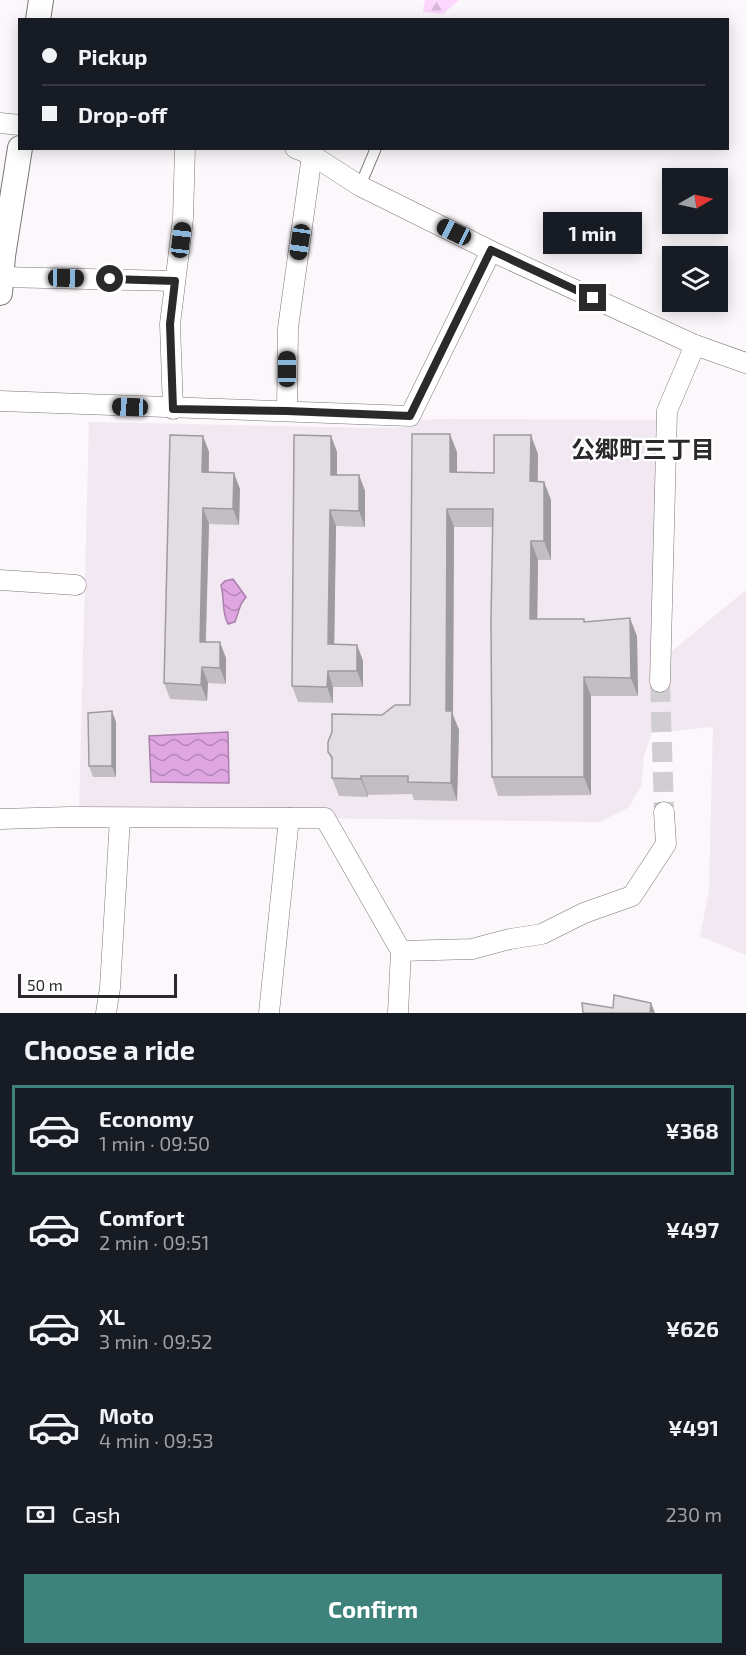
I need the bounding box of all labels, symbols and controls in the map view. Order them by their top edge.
text: Pickup [78,43,147,69]
text: Drop-off [78,101,167,127]
north arrow [662,168,728,234]
map controls [662,168,728,312]
callout: 1 min [544,211,642,253]
car [434,216,474,248]
car [170,221,192,259]
text: 1 min [568,221,617,245]
car [289,223,311,261]
button: layers [662,246,728,312]
route start [96,265,123,292]
car [48,269,84,287]
route end [579,284,606,311]
car [278,351,296,387]
car [112,397,148,417]
district label: 公郷町三丁目 [571,434,715,463]
scale bar [18,971,177,998]
text: 50 m [27,975,63,994]
text: Choose a ride [24,1033,195,1065]
icon: car [27,1103,81,1157]
text: Economy [99,1105,194,1131]
text: ¥368 [665,1117,719,1143]
text: 1 min · 09:50 [99,1131,210,1155]
icon: car [27,1202,81,1256]
text: Comfort [99,1204,184,1230]
text: ¥497 [666,1216,719,1242]
text: 2 min · 09:51 [99,1230,209,1254]
icon: car [27,1301,81,1355]
text: XL [99,1303,125,1329]
text: ¥626 [666,1315,719,1341]
text: 3 min · 09:52 [99,1329,213,1353]
icon: car [27,1400,81,1454]
text: Moto [99,1402,154,1428]
text: ¥491 [668,1414,719,1440]
text: 4 min · 09:53 [99,1428,214,1452]
icon: cash [24,1498,57,1531]
text: Cash [72,1501,121,1527]
text: 230 m [666,1502,722,1526]
button: Confirm [24,1574,722,1643]

